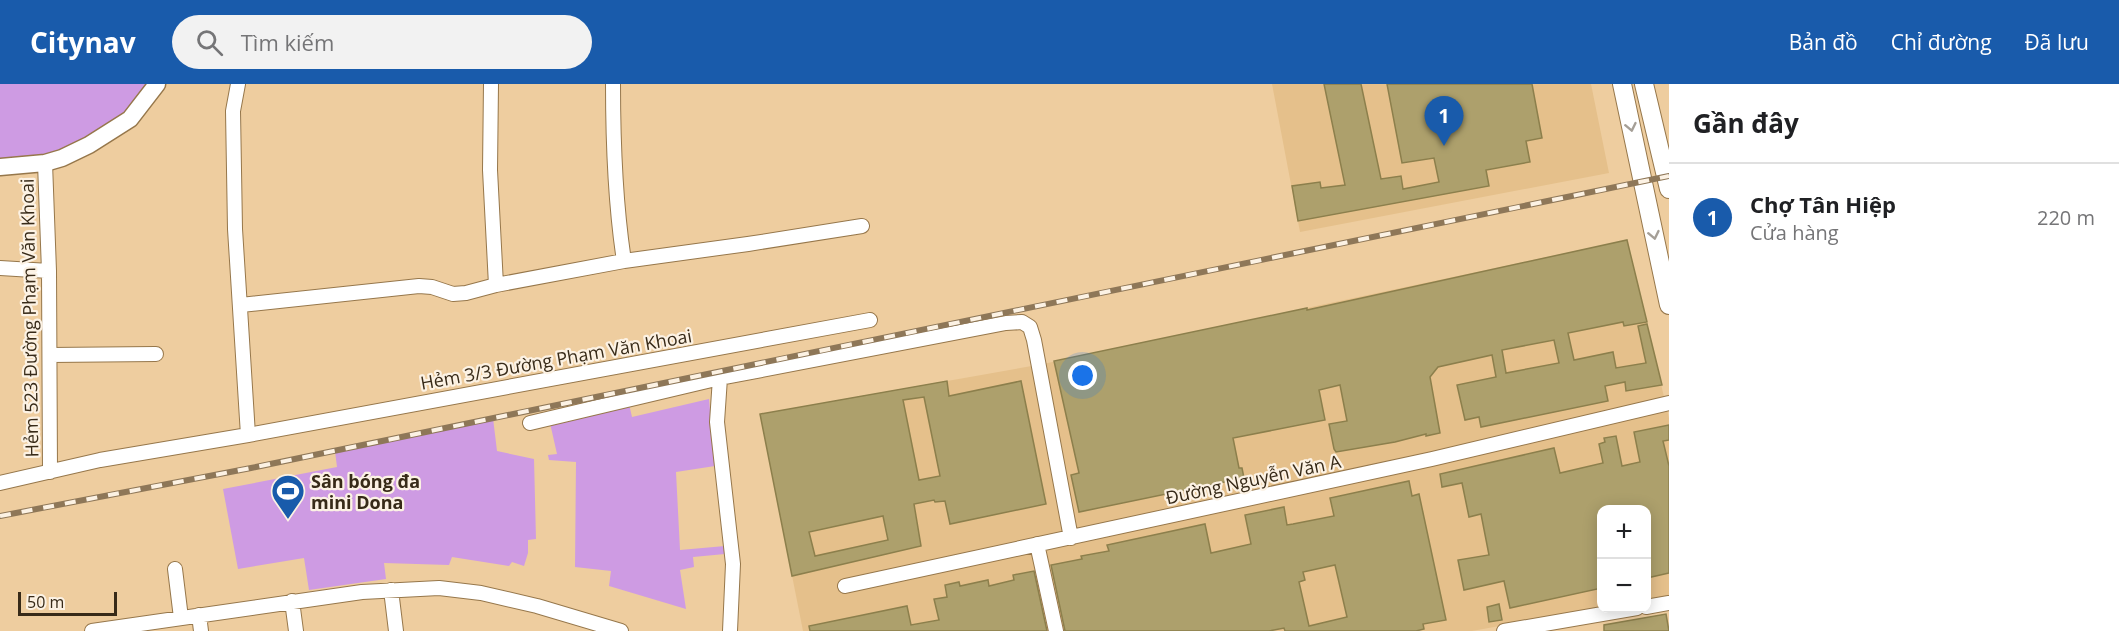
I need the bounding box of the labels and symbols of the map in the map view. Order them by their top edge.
pin: 1 [1424,97,1464,146]
one-way arrow [1624,122,1637,132]
street label: Hẻm 523 Đường Phạm Văn Khoai [15,178,43,458]
one-way arrow [1647,229,1660,239]
street label: Hẻm 3/3 Đường Phạm Văn Khoai [418,323,694,395]
your location [1068,361,1097,390]
street label: Đường Nguyễn Văn A [1163,449,1343,509]
place label: Sân bóng đa mini Dona [311,469,420,514]
sports icon: Sân bóng đa mini Dona [270,473,306,520]
scale bar [18,589,117,616]

